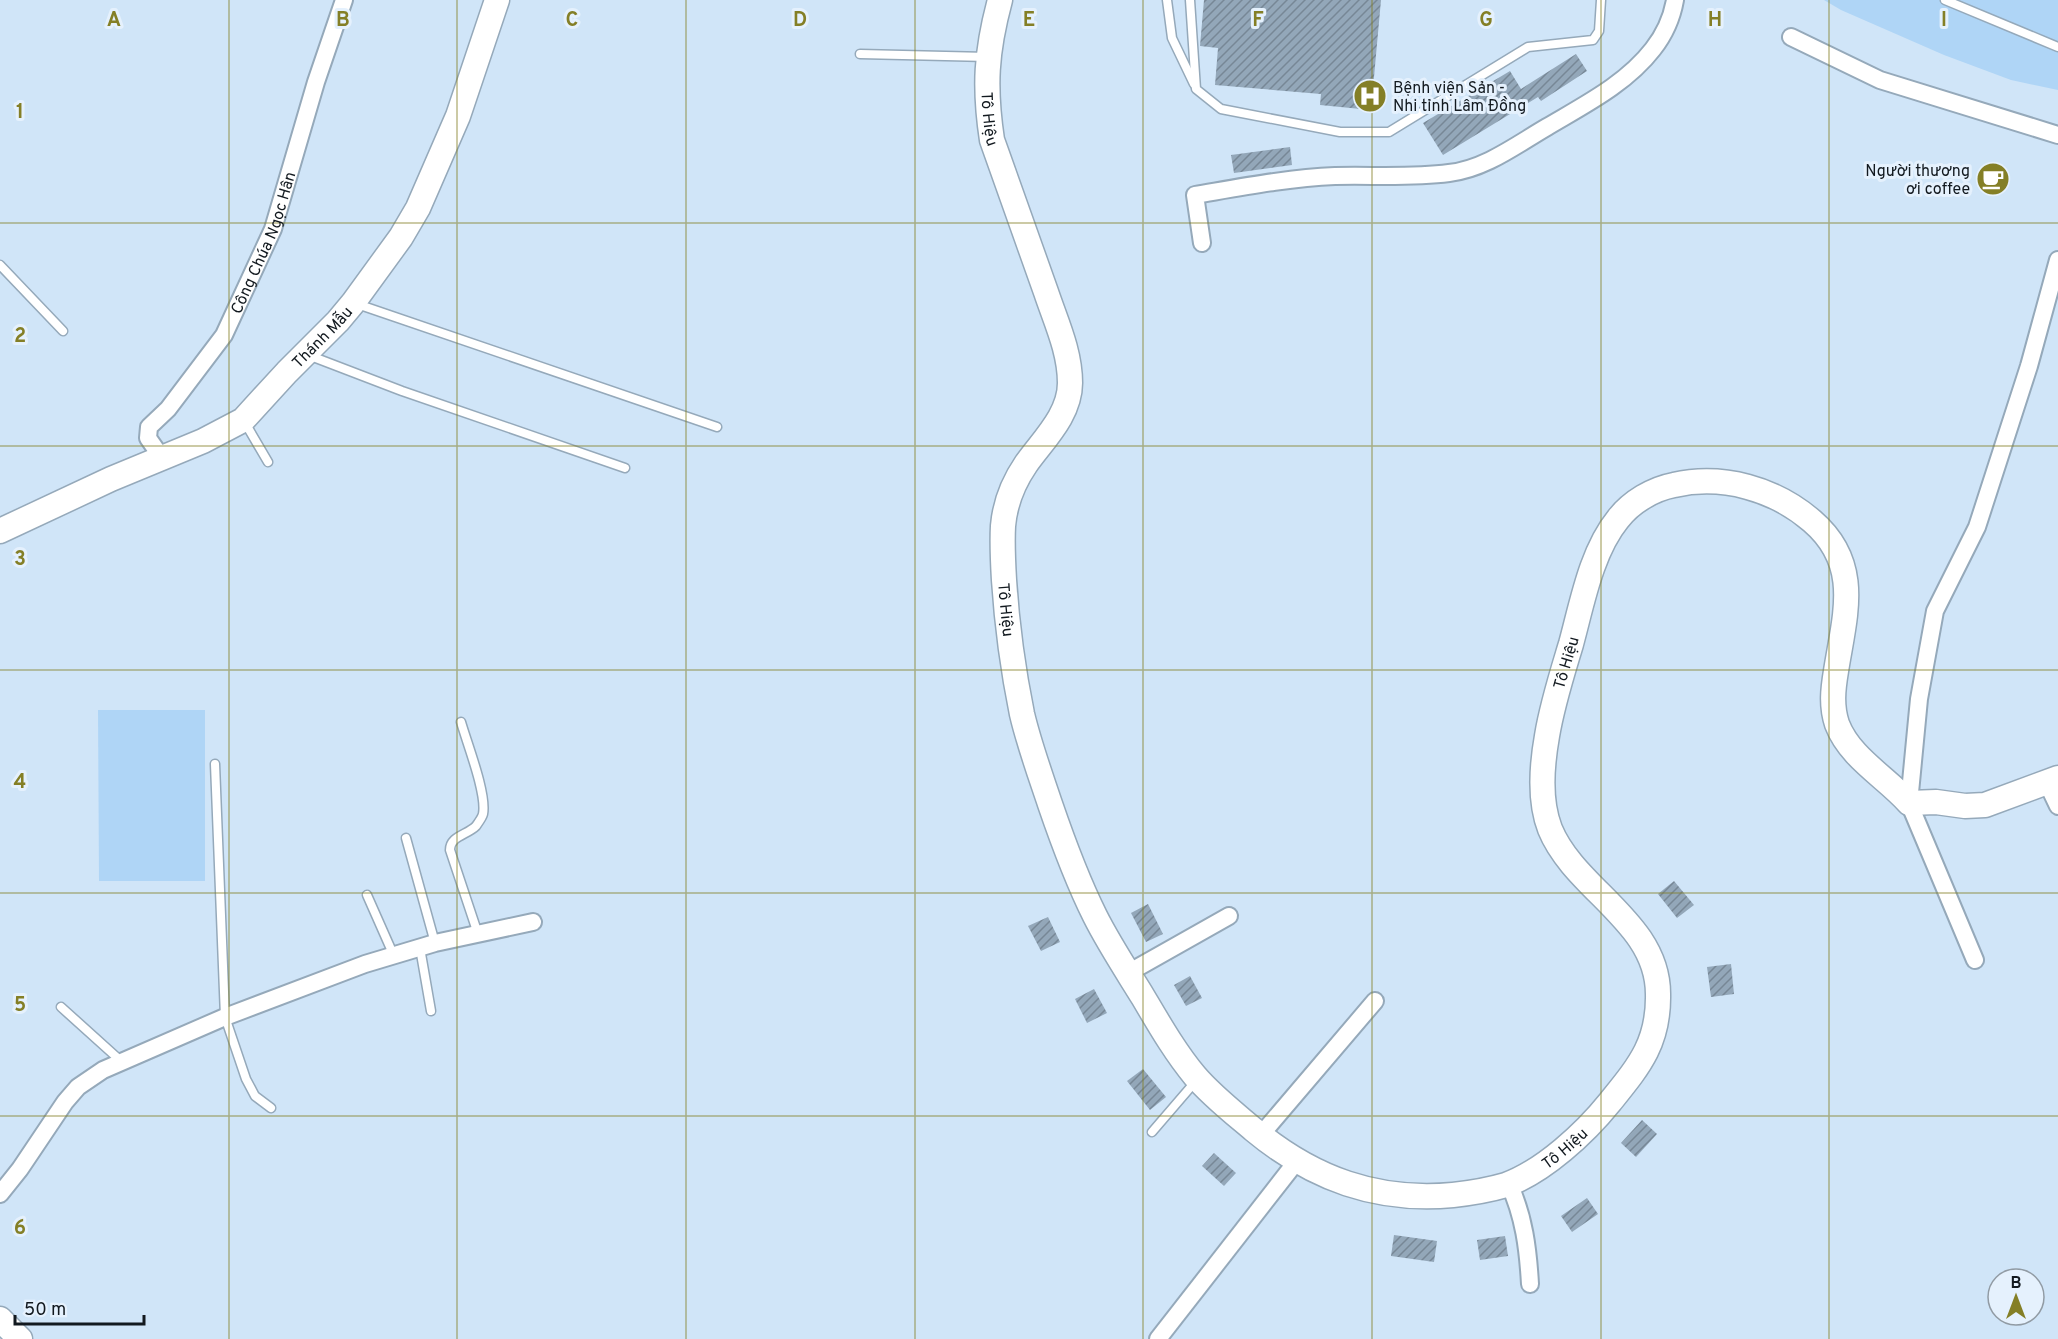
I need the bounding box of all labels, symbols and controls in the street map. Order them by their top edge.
text: A [107,8,121,34]
text: B [336,8,350,34]
text: C [566,8,578,34]
text: D [793,8,807,34]
text: E [1023,8,1035,34]
text: F [1252,8,1264,34]
text: G [1479,8,1493,34]
text: H [1708,8,1722,34]
text: I [1941,8,1947,34]
hospital icon: Bệnh viện Sản - Nhi tỉnh Lâm Đồng [1352,78,1388,114]
place label: Bệnh viện Sản - Nhi tỉnh Lâm Đồng [1393,79,1526,117]
street label: Tô Hiệu [975,91,1001,149]
text: 1 [16,100,24,126]
cafe icon: Người thương ơi coffee [1975,161,2011,197]
place label: Người thương ơi coffee [1865,162,1970,200]
street label: Công Chúa Ngọc Hân [227,170,301,317]
street label: Thánh Mẫu [289,303,358,373]
text: 2 [14,324,26,350]
text: 3 [14,547,26,573]
street label: Tô Hiệu [992,582,1017,638]
street label: Tô Hiệu [1550,635,1585,692]
text: 4 [14,770,26,796]
text: 5 [14,993,26,1019]
street label: Tô Hiệu [1539,1124,1593,1175]
text: 6 [14,1216,26,1242]
north arrow [1986,1267,2046,1327]
text: B [2010,1274,2022,1294]
scale bar [15,1288,144,1326]
text: 50 m [24,1299,66,1322]

